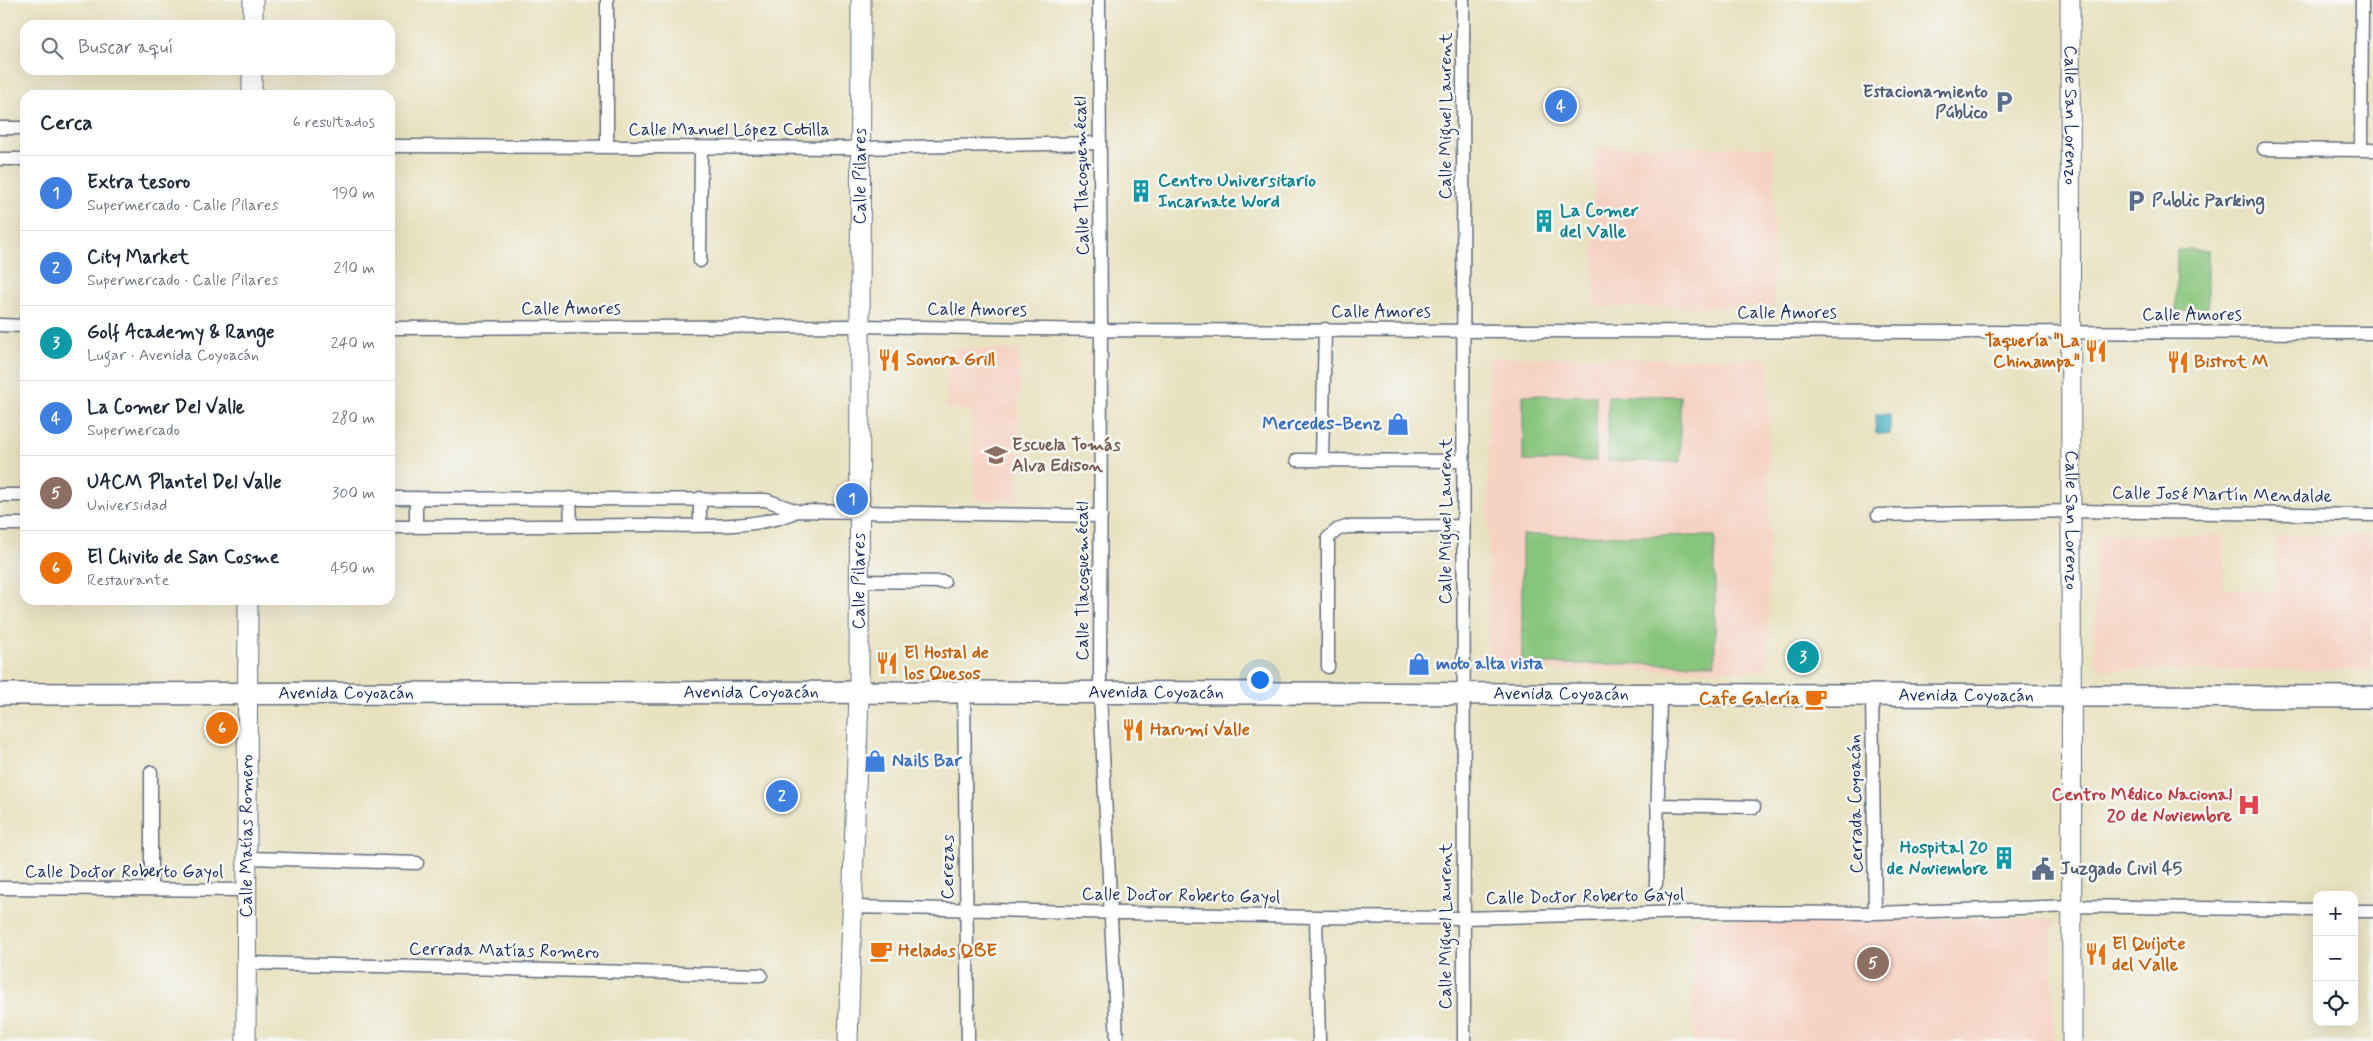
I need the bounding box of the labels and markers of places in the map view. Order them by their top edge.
place label: Estacionamiento Público [1863,80,1988,125]
pin: 4 [1545,87,1577,125]
parking icon: Estacionamiento Público [1991,89,2017,115]
place label: Centro Universitario Incarnate Word [1158,169,1316,214]
building icon: Centro Universitario Incarnate Word [1128,178,1154,204]
parking icon: Public Parking [2123,188,2149,214]
place label: Public Parking [2152,189,2265,215]
place label: La Comer del Valle [1560,199,1639,244]
building icon: La Comer del Valle [1531,208,1557,234]
place label: Taquería "La Chinampa" [1985,329,2080,374]
restaurant icon: Taquería "La Chinampa" [2083,338,2109,364]
restaurant icon: Sonora Grill [876,347,902,373]
place label: Sonora Grill [906,348,996,372]
restaurant icon: Bistrot M [2165,349,2191,375]
place label: Bistrot M [2194,350,2268,374]
shop icon: Mercedes-Benz [1385,411,1411,437]
place label: Mercedes-Benz [1262,412,1382,436]
place label: Escuela Tomás Alva Edison [1012,433,1121,478]
school or university icon: Escuela Tomás Alva Edison [983,442,1009,468]
pin: 1 [836,480,868,518]
pin: 3 [1787,638,1819,676]
place label: El Hostal de los Quesos [904,641,989,686]
restaurant icon: El Hostal de los Quesos [874,650,900,676]
shop icon: moto alta vista [1406,651,1432,677]
place label: moto alta vista [1436,652,1544,676]
cafe icon: Cafe Galería [1803,686,1829,712]
place label: Cafe Galería [1699,687,1800,711]
pin: 6 [206,709,238,747]
restaurant icon: Harumi Valle [1120,717,1146,743]
place label: Harumi Valle [1150,718,1250,742]
shop icon: Nails Bar [862,748,888,774]
place label: Nails Bar [892,749,962,773]
pin: 2 [766,777,798,815]
place label: Centro Médico Nacional 20 de Noviembre [2051,783,2233,828]
hospital icon: Centro Médico Nacional 20 de Noviembre [2236,792,2262,818]
place label: Hospital 20 de Noviembre [1887,836,1989,881]
building icon: Hospital 20 de Noviembre [1991,845,2017,871]
public building icon: Juzgado Civil 45 [2030,856,2056,882]
place label: Juzgado Civil 45 [2060,857,2183,883]
place label: El Quijote del Valle [2112,932,2186,977]
cafe icon: Helados QBE [868,938,894,964]
place label: Helados QBE [898,939,997,963]
restaurant icon: El Quijote del Valle [2083,941,2109,967]
pin: 5 [1857,944,1889,982]

